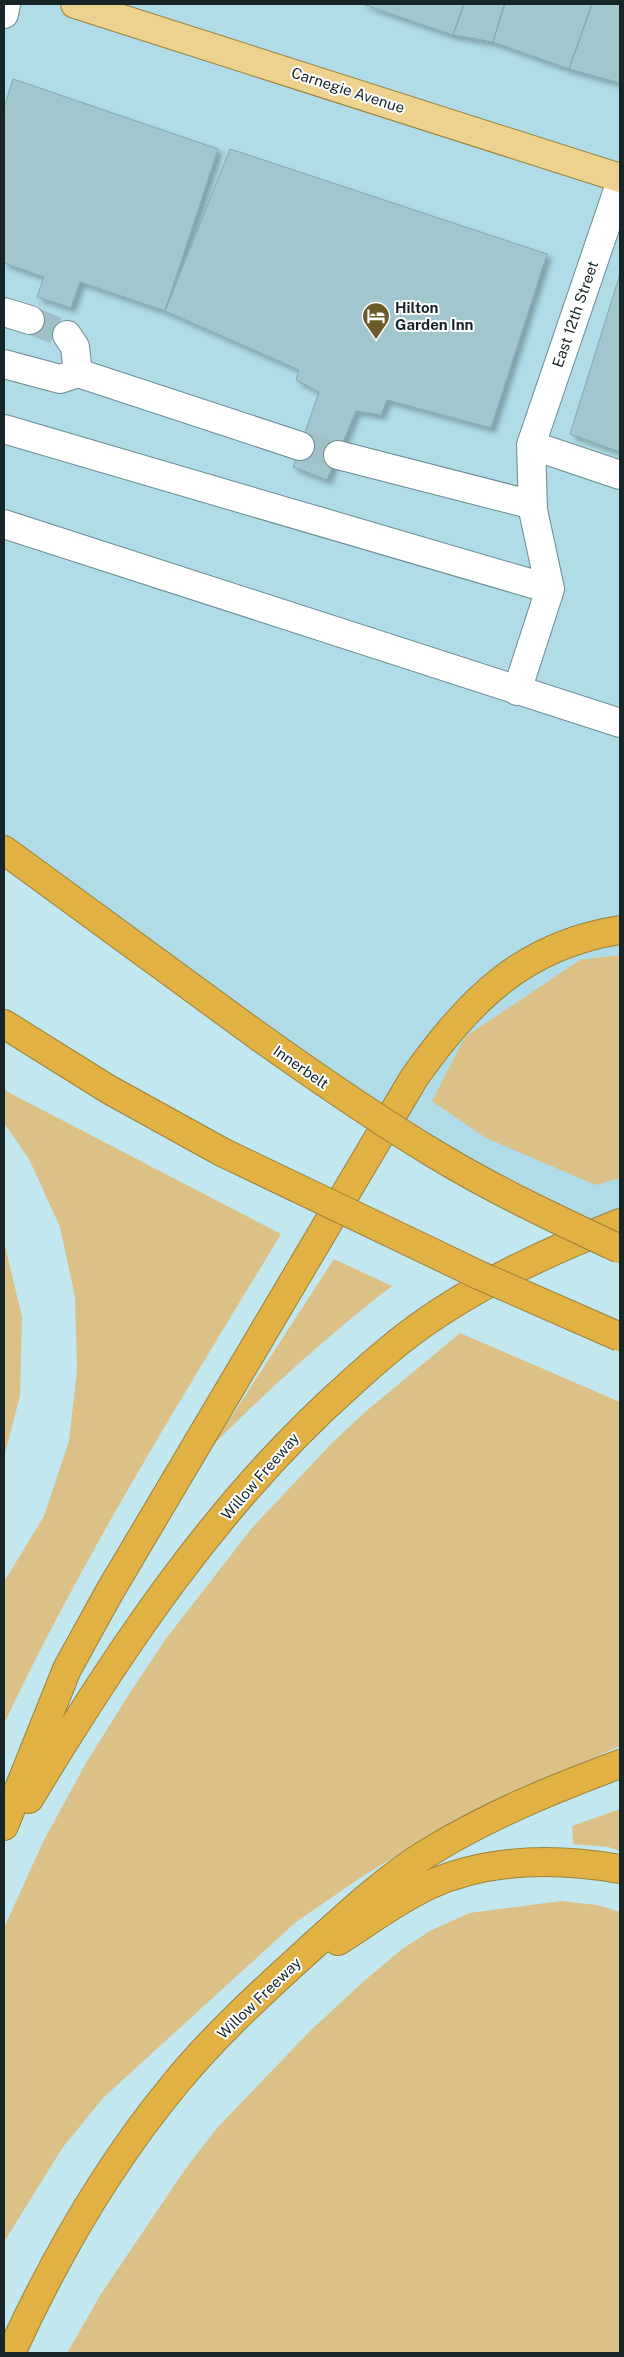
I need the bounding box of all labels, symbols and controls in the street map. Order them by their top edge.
street label: Carnegie Avenue [289,64,407,116]
street label: East 12th Street [549,258,601,369]
place label: Hilton Garden Inn [395,299,474,333]
hotel icon: Hilton Garden Inn [361,301,391,340]
street label: Innerbelt [270,1042,332,1092]
street label: Willow Freeway [218,1429,302,1523]
street label: Willow Freeway [214,1954,304,2042]

